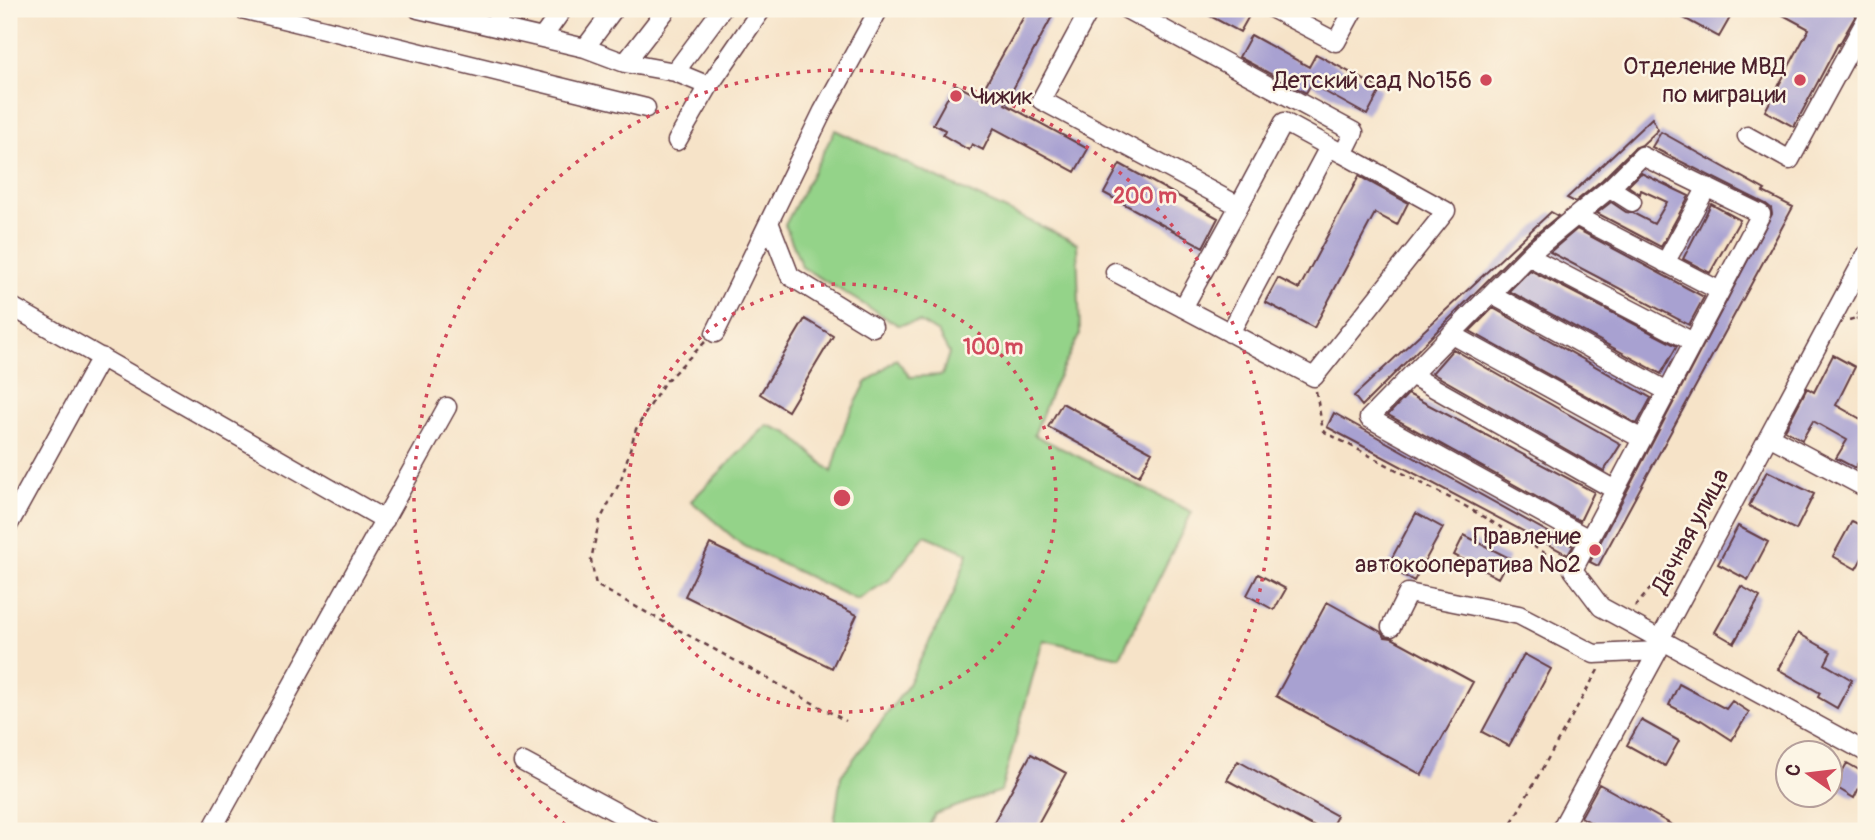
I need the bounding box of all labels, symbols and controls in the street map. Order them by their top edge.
place label: Отделение МВД по миграции [1623,52,1787,109]
place label: Детский сад №156 [1272,66,1472,95]
marker: Детский сад №156 [1478,72,1494,88]
marker: Отделение МВД по миграции [1792,72,1808,88]
place label: Чижик [970,82,1034,111]
marker: Чижик [948,88,964,104]
text: 200 m [1113,183,1177,210]
text: 100 m [963,334,1023,361]
street label: Дачная улица [1645,464,1735,599]
centre of rings [830,486,854,510]
place label: Правление автокооператива №2 [1355,522,1581,579]
marker: Правление автокооператива №2 [1587,542,1603,558]
north arrow [1773,738,1843,808]
text: С [1780,761,1807,779]

